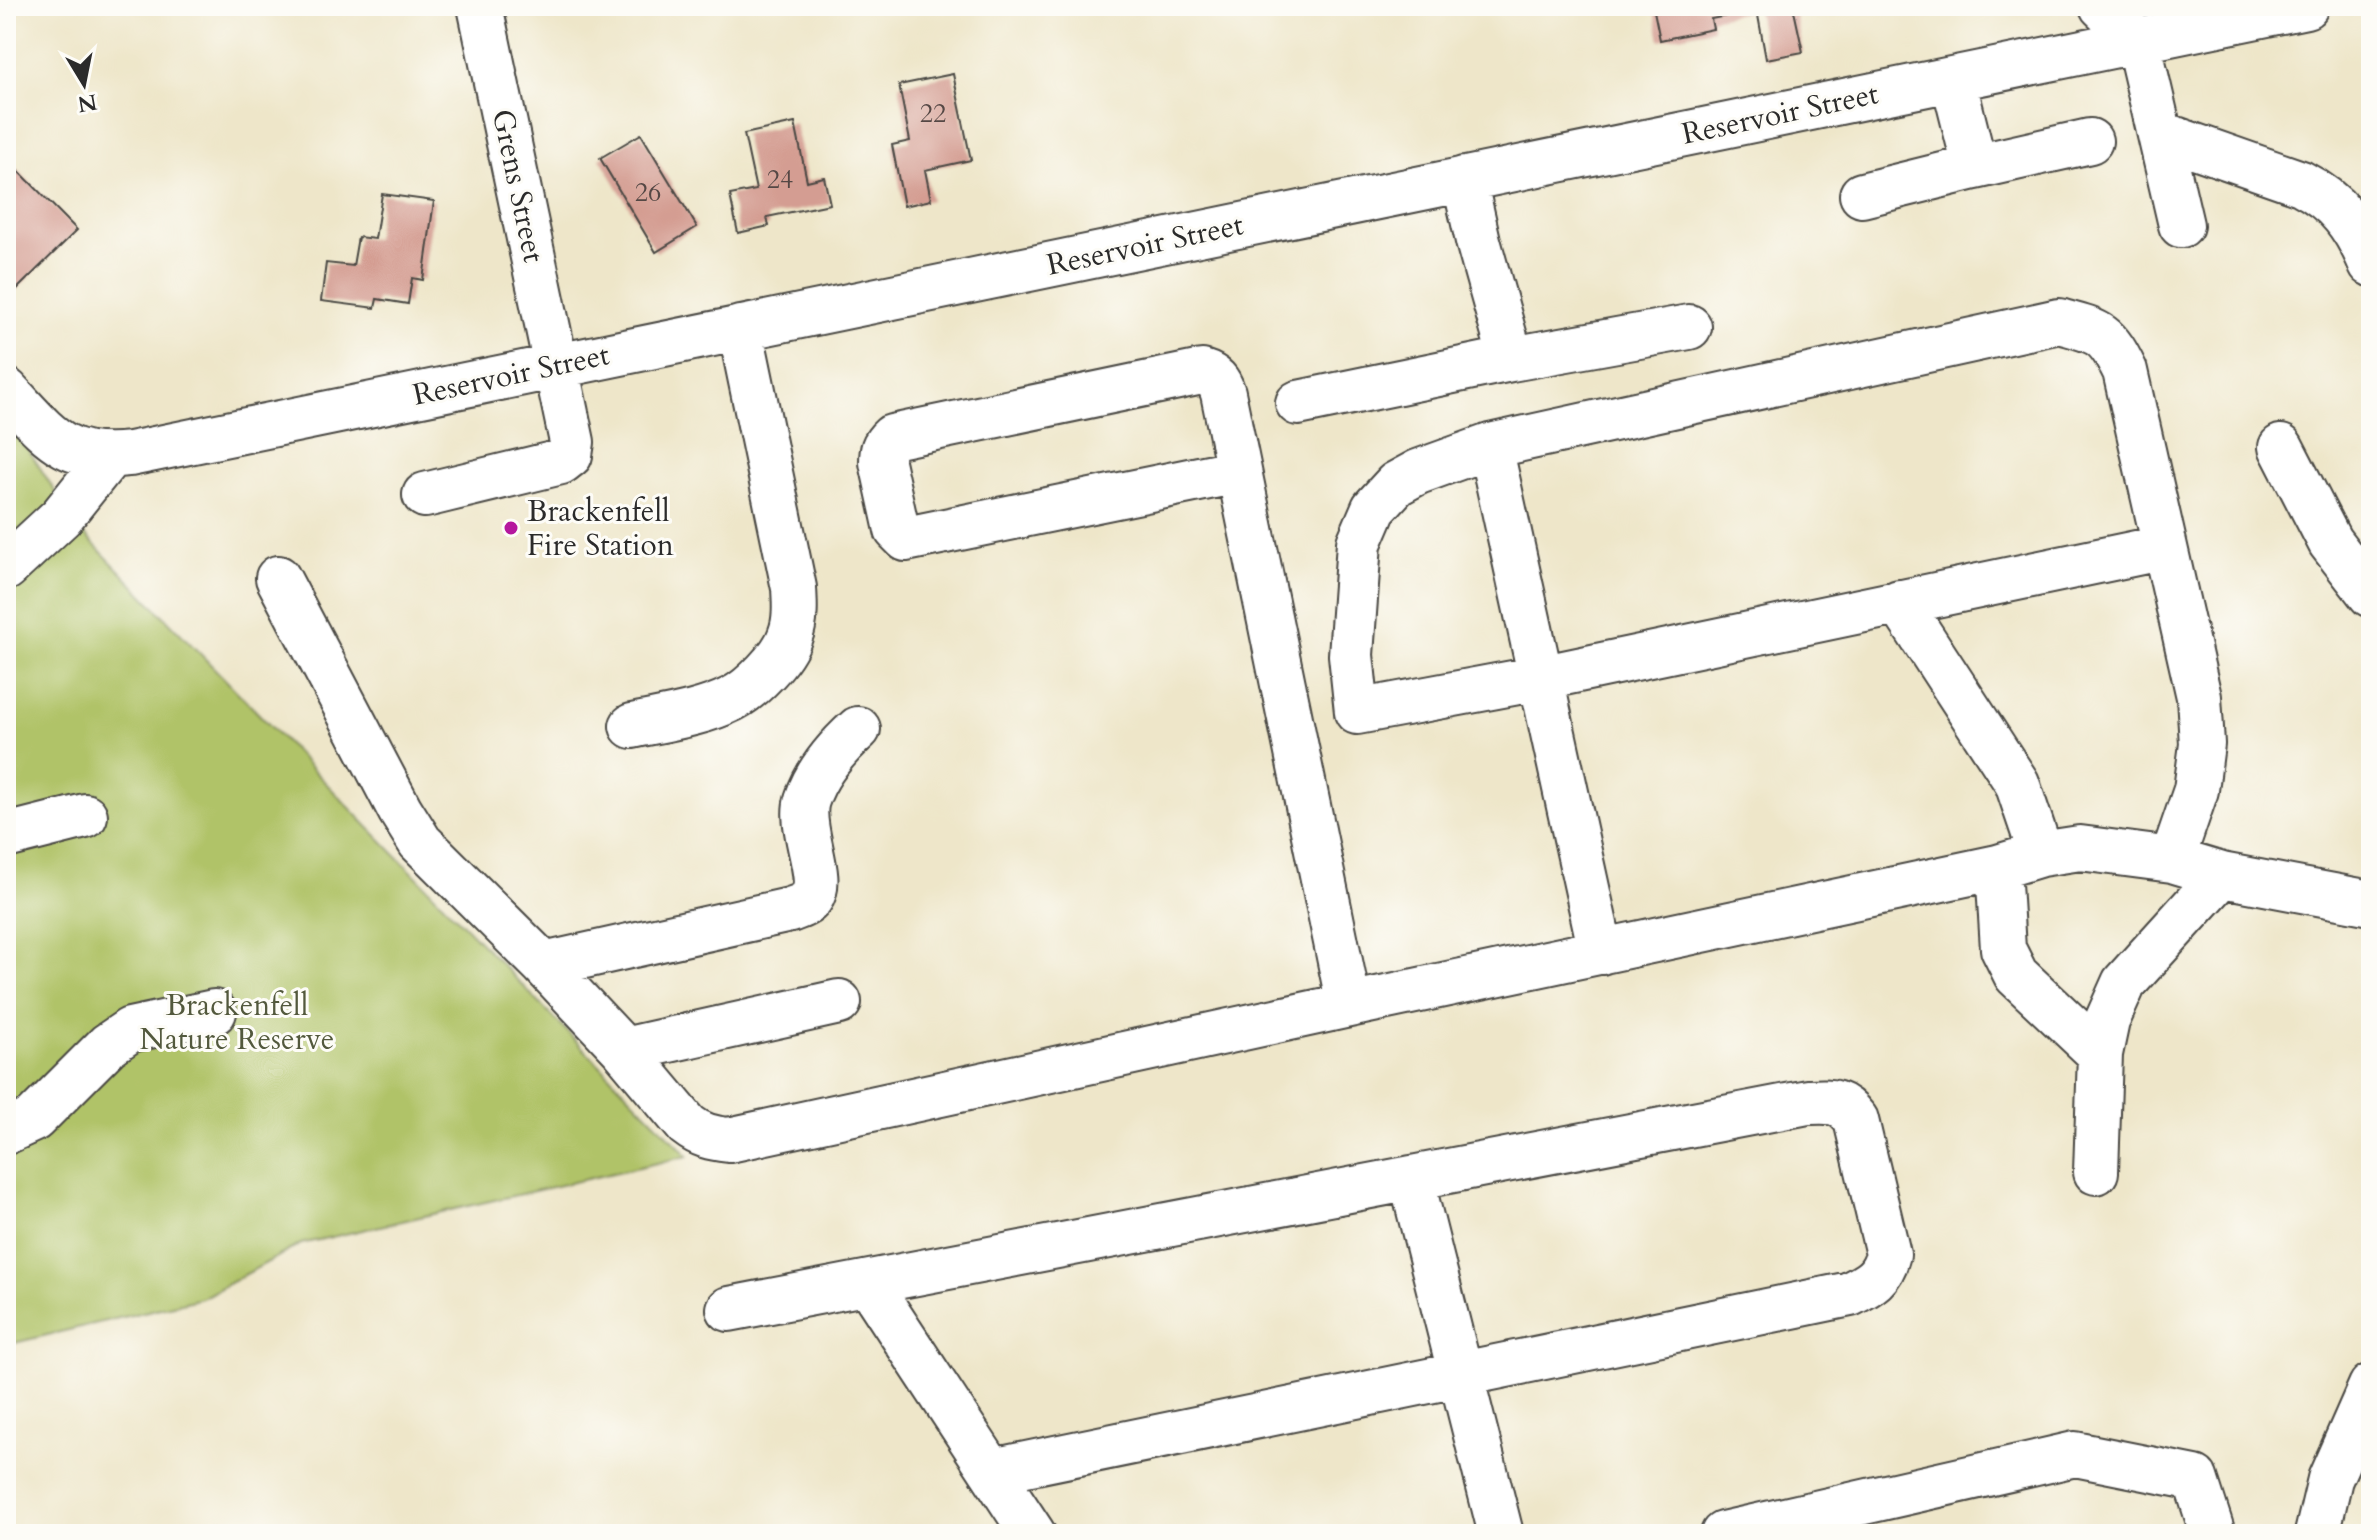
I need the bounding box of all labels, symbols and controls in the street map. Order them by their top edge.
north arrow [44,44,124,124]
street label: Reservoir Street [1678,73,1883,155]
text: N [75,86,99,119]
house number: 22 [920,96,946,131]
street label: Grens Street [482,106,554,267]
house number: 24 [767,162,793,197]
house number: 26 [635,175,661,210]
street label: Reservoir Street [1043,204,1248,286]
street label: Reservoir Street [409,334,614,416]
place label: Brackenfell Fire Station [527,491,674,566]
marker: Brackenfell Fire Station [502,519,520,537]
park label: Brackenfell Nature Reserve [140,985,334,1060]

